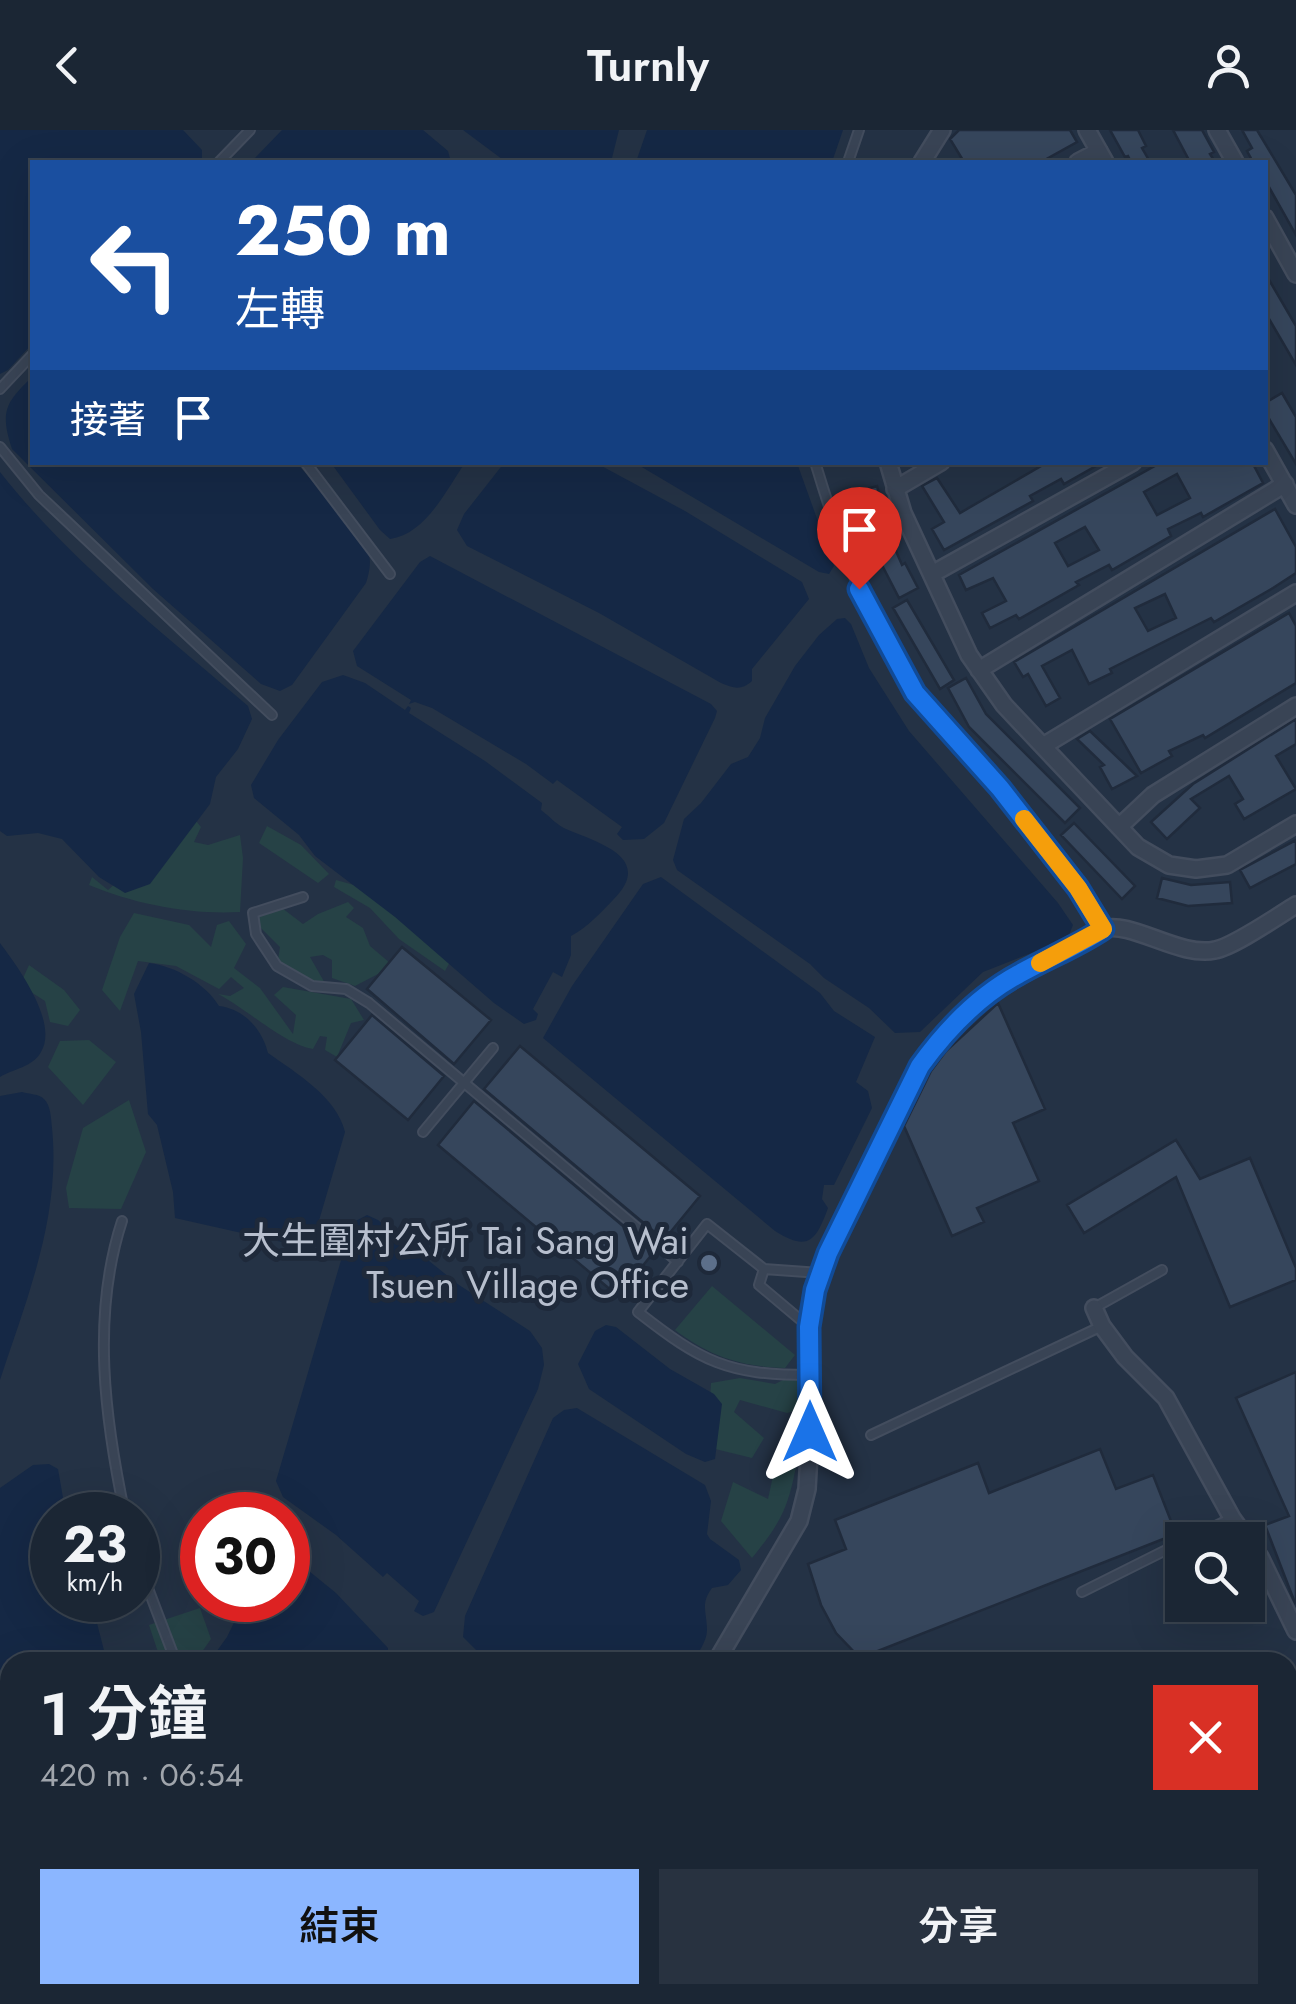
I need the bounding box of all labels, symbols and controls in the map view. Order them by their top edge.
text: Turnly [587,33,709,98]
icon: back [40,38,95,93]
icon: person [1201,38,1256,93]
text: 250 m [235,180,451,281]
icon: left [70,200,200,330]
text: 左轉 [235,277,325,342]
icon: arrive [166,390,221,445]
text: 接著 [70,392,146,447]
pin [817,487,902,590]
icon: arrive [832,502,887,557]
place label: 大生圍村公所 Tai Sang Wai Tsuen Village Office [242,1213,689,1312]
marker: 大生圍村公所 Tai Sang Wai Tsuen Village Office [698,1252,720,1274]
position arrow [758,1380,862,1484]
speed limit sign: 30 [180,1492,310,1622]
text: 23 [63,1508,127,1581]
map controls [1165,1522,1265,1622]
button: search [1165,1522,1265,1622]
text: km/h [67,1564,123,1600]
text: 1 分鐘 [40,1671,207,1758]
button: close [1153,1685,1258,1790]
text: 420 m · 06:54 [40,1752,243,1798]
button: 結束 [40,1869,639,1984]
button: 分享 [659,1869,1258,1984]

